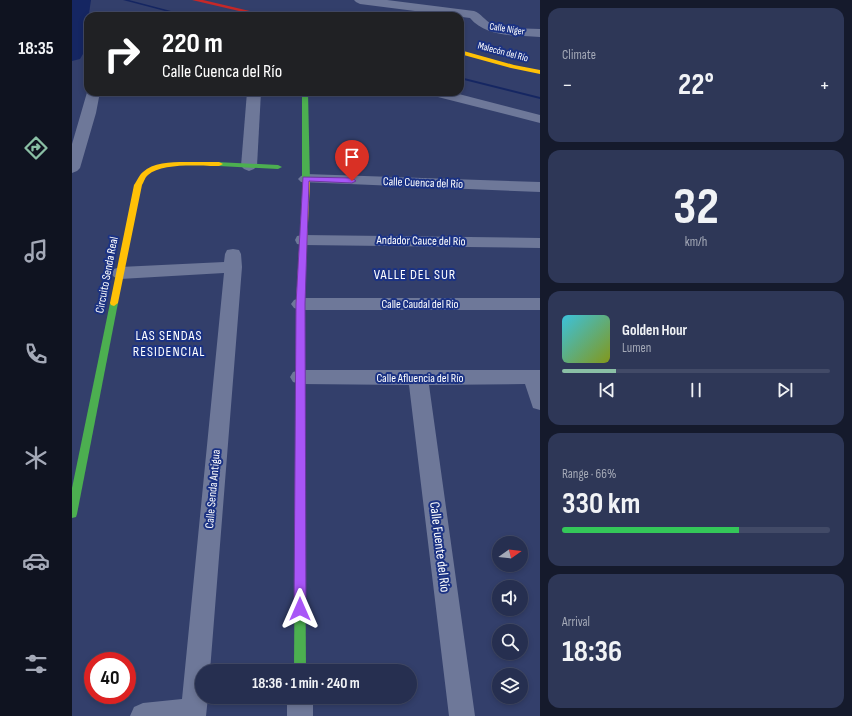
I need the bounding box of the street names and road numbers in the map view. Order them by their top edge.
street label: Calle Níger [488,20,526,38]
street label: Malecón del Río [476,39,530,65]
street label: Calle Cuenca del Río [383,174,463,192]
street label: Andador Cauce del Río [375,233,466,249]
street label: Circuito Senda Real [92,236,122,314]
street label: Calle Caudal del Río [381,297,459,312]
street label: Calle Afluencia del Río [376,371,464,386]
street label: Calle Senda Antigua [202,449,224,529]
street label: Calle Fuente del Río [426,501,454,593]

